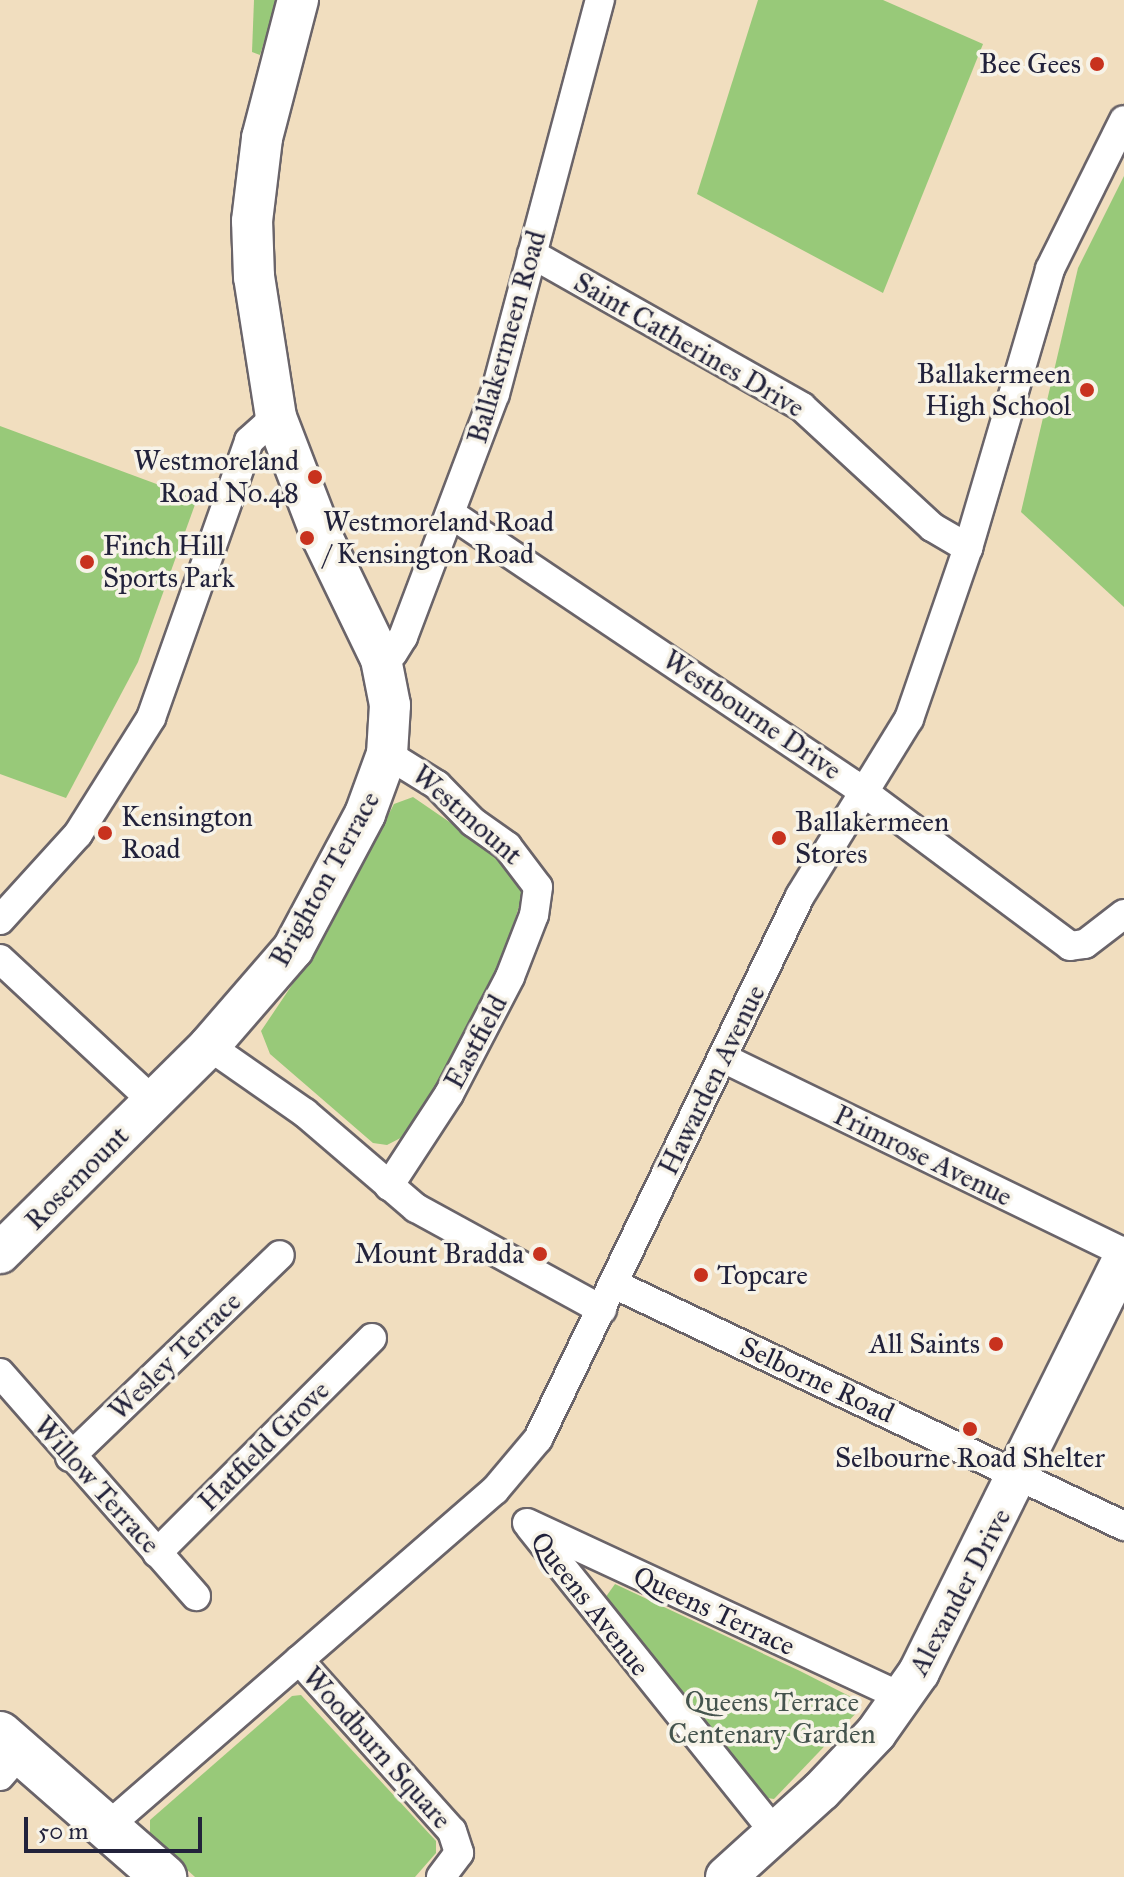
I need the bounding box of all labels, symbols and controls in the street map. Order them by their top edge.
place label: Bee Gees [979,47,1081,81]
marker: Bee Gees [1088,55,1106,73]
street label: Ballakermeen Road [461,227,553,447]
street label: Saint Catherines Drive [568,265,810,425]
place label: Ballakermeen High School [917,357,1071,423]
marker: Ballakermeen High School [1078,381,1096,399]
place label: Westmoreland Road No.48 [134,444,299,510]
marker: Westmoreland Road No.48 [306,468,324,486]
place label: Westmoreland Road / Kensington Road [323,505,554,571]
place label: Finch Hill Sports Park [103,529,235,595]
marker: Westmoreland Road / Kensington Road [298,529,316,547]
marker: Finch Hill Sports Park [78,553,96,571]
street label: Westbourne Drive [656,643,848,787]
street label: Westmount [405,758,529,872]
street label: Brighton Terrace [263,785,387,973]
place label: Kensington Road [121,800,253,866]
place label: Ballakermeen Stores [795,805,949,871]
marker: Kensington Road [96,824,114,842]
marker: Ballakermeen Stores [770,829,788,847]
street label: Hawarden Avenue [651,979,773,1181]
street label: Eastfield [437,989,515,1095]
street label: Primrose Avenue [828,1098,1018,1214]
street label: Rosemount [18,1119,136,1237]
place label: Mount Bradda [355,1237,524,1271]
marker: Mount Bradda [531,1245,549,1263]
place label: Topcare [717,1258,808,1292]
marker: Topcare [692,1266,710,1284]
street label: Wesley Terrace [102,1285,248,1427]
place label: All Saints [869,1327,980,1361]
street label: Selborne Road [735,1330,899,1430]
marker: All Saints [987,1335,1005,1353]
street label: Hatfield Grove [192,1374,336,1518]
street label: Willow Terrace [27,1410,167,1560]
marker: Selbourne Road Shelter [961,1420,979,1438]
place label: Selbourne Road Shelter [835,1441,1105,1475]
street label: Alexander Drive [902,1503,1018,1681]
street label: Queens Avenue [523,1525,657,1683]
street label: Queens Terrace [628,1559,800,1663]
street label: Woodburn Square [295,1660,459,1836]
park label: Queens Terrace Centenary Garden [668,1685,876,1751]
scale bar [28,1801,206,1851]
text: 50 m [38,1816,88,1846]

